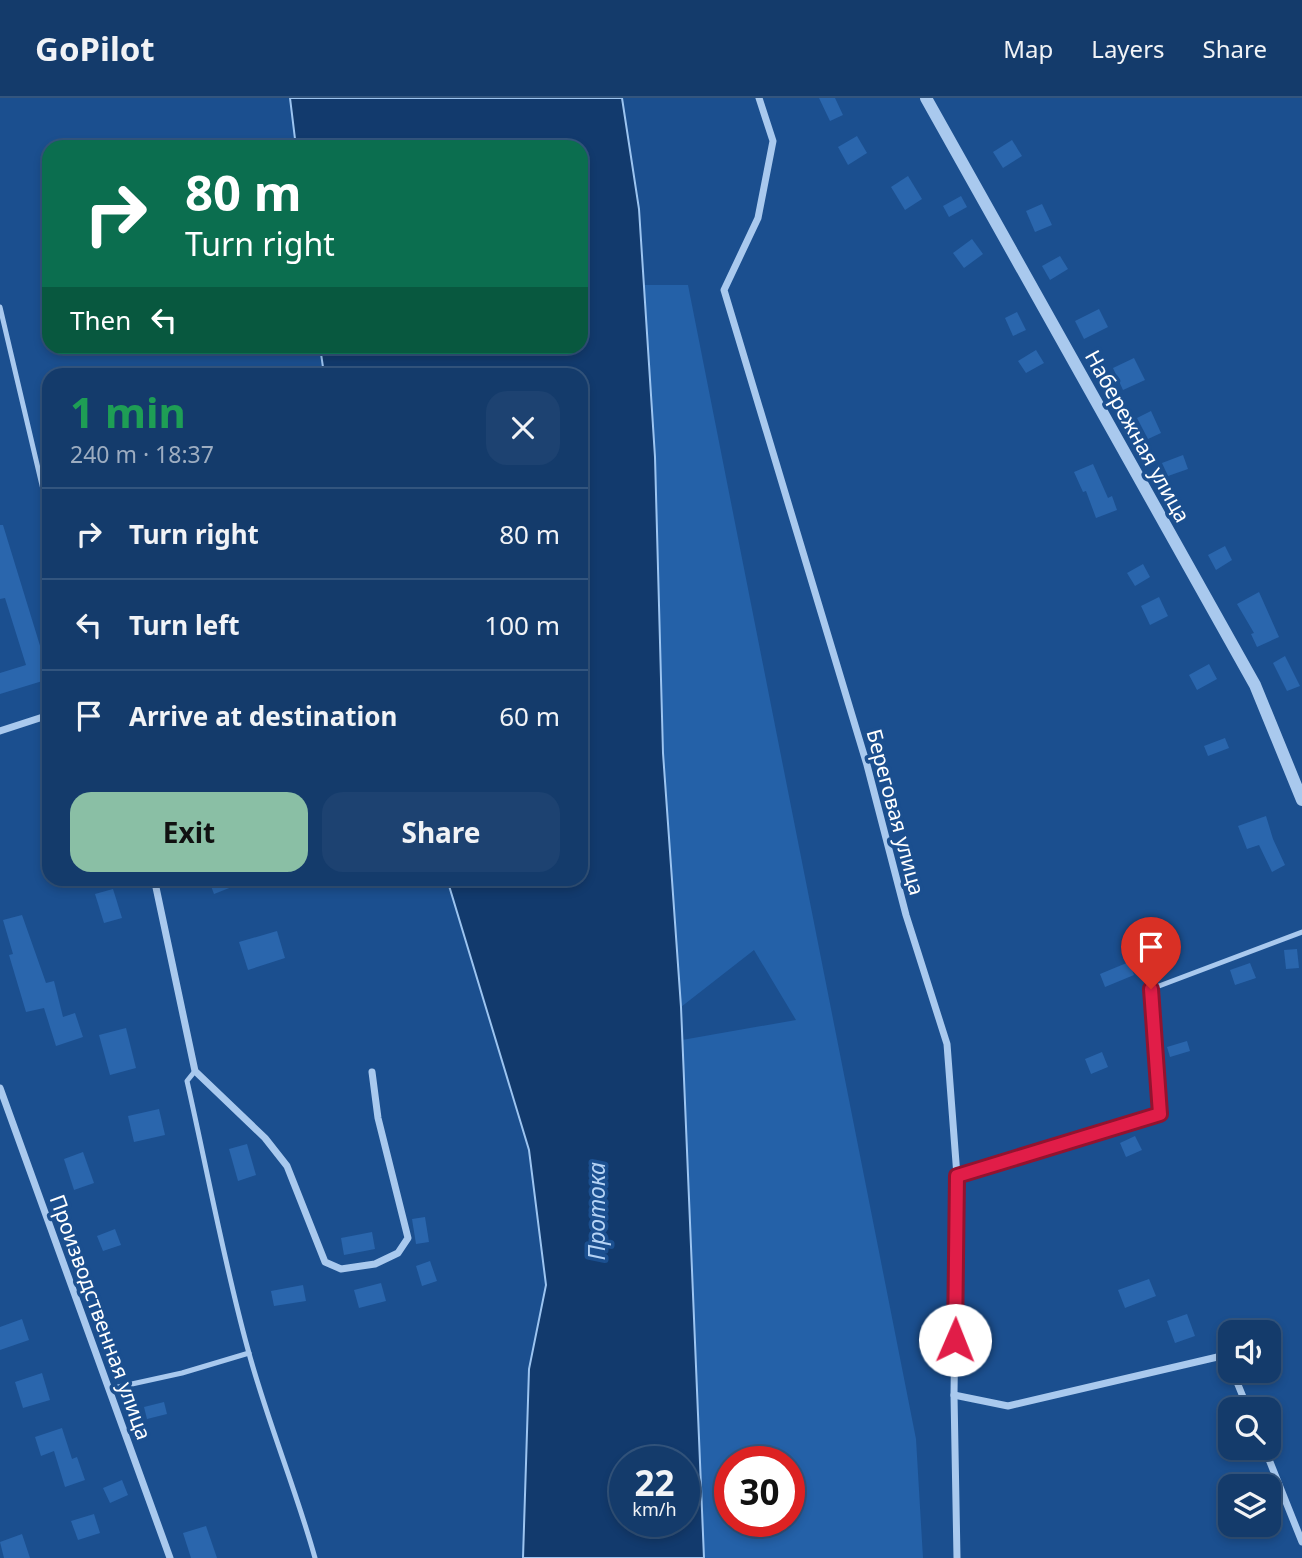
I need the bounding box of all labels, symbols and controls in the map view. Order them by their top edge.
text: GoPilot [35,26,155,71]
text: Map [1003,32,1053,65]
text: Layers [1091,32,1165,65]
text: Share [1203,32,1267,65]
text: 80 m [185,159,302,225]
icon: right [70,168,161,259]
text: Turn right [185,222,335,265]
icon: left [145,301,183,339]
text: Then [70,302,131,338]
street label: Набережная улица [1079,345,1197,527]
text: 1 min [70,383,186,440]
button: close [486,391,560,465]
text: 240 m · 18:37 [70,438,214,470]
icon: right [70,515,108,553]
text: Turn right [129,516,259,552]
text: 80 m [499,516,560,552]
icon: left [70,606,108,644]
text: Turn left [129,607,240,643]
text: 100 m [484,607,560,643]
icon: arrive [70,697,108,735]
text: Arrive at destination [129,698,398,734]
text: 60 m [499,698,560,734]
street label: Береговая улица [860,726,932,898]
button: Exit [70,792,308,872]
button: Share [322,792,560,872]
pin [1121,917,1181,989]
icon: arrive [1132,928,1170,966]
water label: Протока [580,1162,612,1260]
street label: Производственная улица [44,1191,158,1443]
position arrow [918,1303,992,1377]
map controls [1218,1320,1281,1537]
button: sound [1218,1320,1281,1383]
button: search [1218,1397,1281,1460]
speed limit sign: 30 [714,1446,805,1537]
text: 22 [634,1459,675,1506]
button: layers [1218,1474,1281,1537]
text: km/h [632,1497,677,1521]

